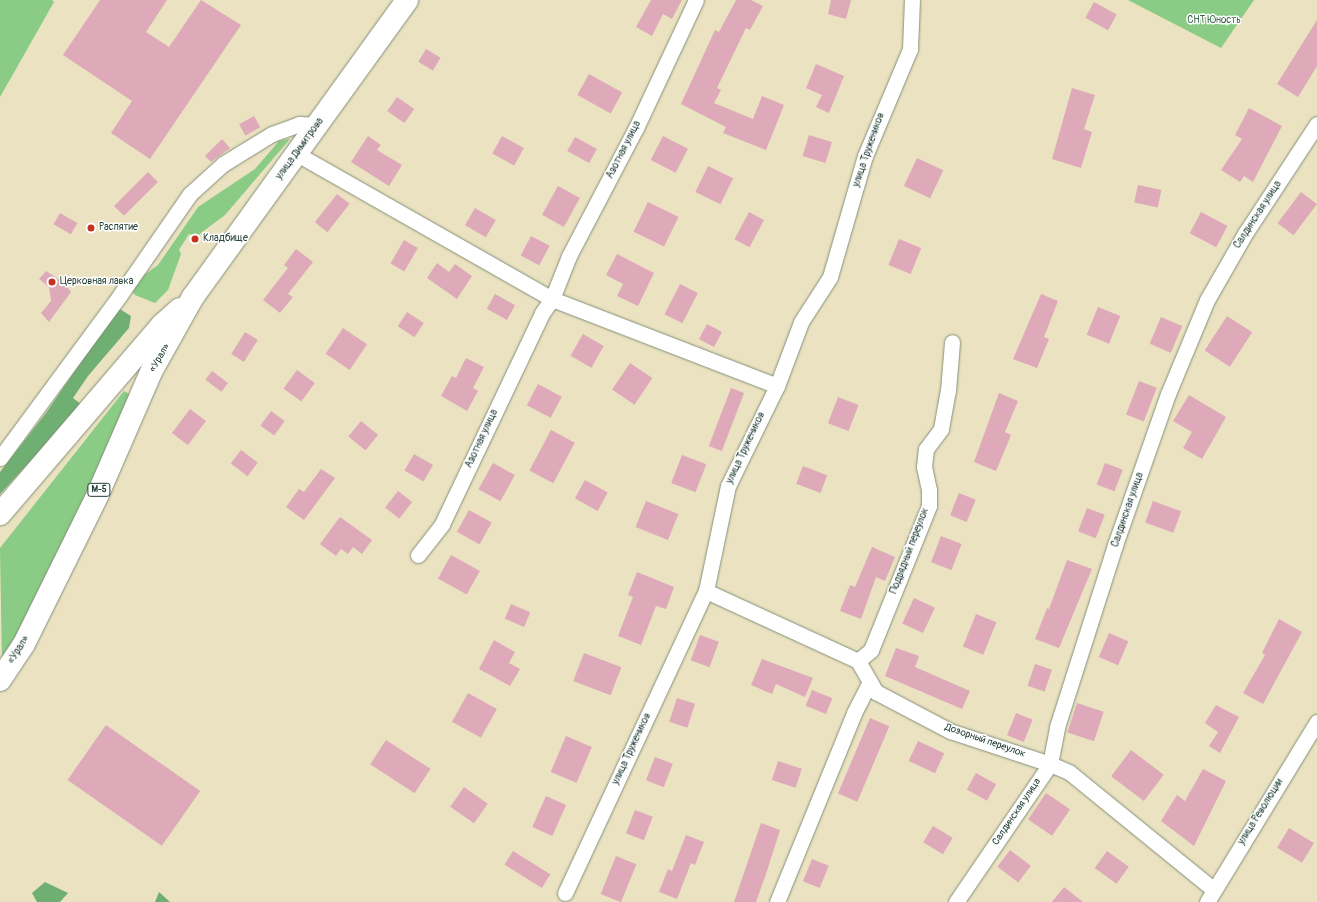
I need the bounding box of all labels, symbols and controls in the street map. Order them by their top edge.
park label: СНТ Юность [1187,15,1241,27]
street label: улица Тружеников [851,111,887,189]
street label: улица Димитрова [274,116,326,182]
street label: Азотная улица [604,119,644,181]
street label: Салдинская улица [1232,179,1284,251]
place label: Распятие [99,222,138,234]
marker: Распятие [86,223,96,233]
place label: Кладбище [203,233,248,245]
marker: Кладбище [190,234,200,244]
place label: Церковная лавка [60,276,133,288]
marker: Церковная лавка [47,277,57,287]
street label: «Урал» [147,342,173,374]
street label: Азотная улица [463,408,501,470]
street label: улица Тружеников [724,410,768,486]
street label: Салдинская улица [1110,471,1146,549]
road number: М-5 [87,483,111,497]
street label: Подрядный переулок [888,506,932,596]
street label: «Урал» [6,634,32,666]
street label: улица Тружеников [610,711,654,787]
street label: Дозорный переулок [943,722,1027,760]
street label: Салдинская улица [990,776,1044,848]
street label: улица Революции [1236,777,1286,847]

